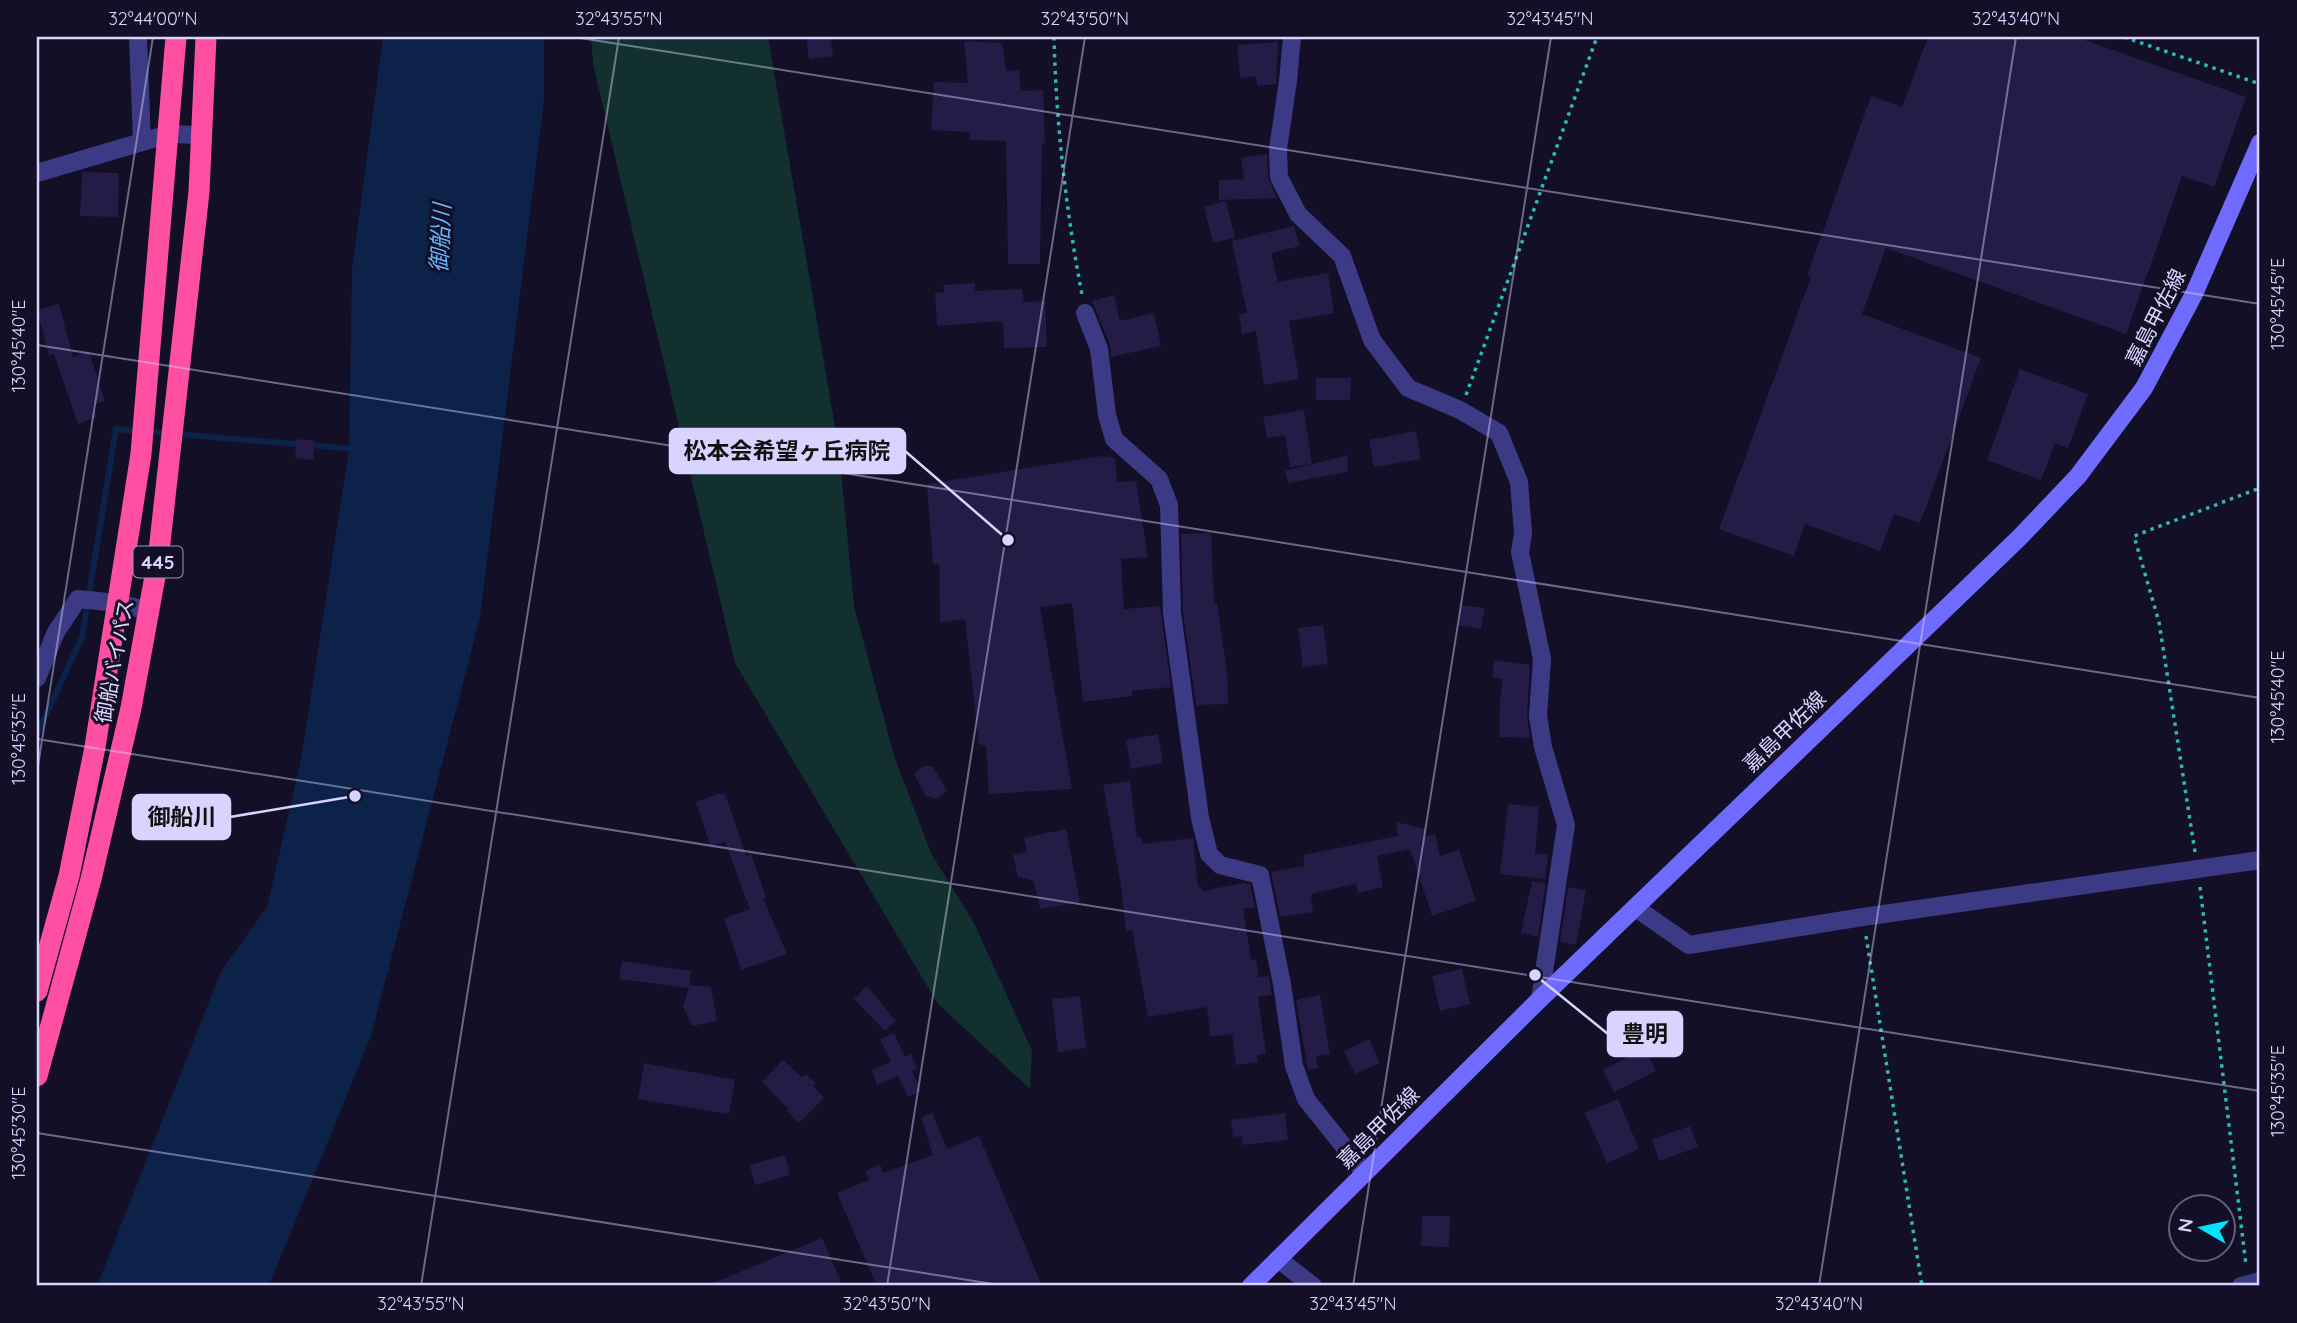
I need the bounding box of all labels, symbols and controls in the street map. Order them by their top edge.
text: 32°44'00"N [108,7,198,30]
text: 32°43'55"N [575,7,663,30]
text: 32°43'50"N [1041,7,1129,30]
text: 32°43'45"N [1506,7,1594,30]
text: 32°43'40"N [1972,7,2060,30]
water label: 御船川 [424,200,456,273]
text: 130°45'45"E [2266,258,2289,350]
street label: 嘉島甲佐線 [2120,264,2190,370]
text: 130°45'40"E [7,300,30,393]
callout: 松本会希望ヶ丘病院 [670,429,905,473]
text: 松本会希望ヶ丘病院 [684,436,891,465]
road number: 445 [134,547,182,578]
street label: 御船バイパス [89,597,139,725]
text: 130°45'40"E [2266,651,2289,744]
street label: 嘉島甲佐線 [1737,685,1831,777]
text: 130°45'35"E [7,693,30,785]
callout: 御船川 [133,795,230,839]
text: 御船川 [148,802,217,831]
callout: 豊明 [1608,1012,1682,1056]
text: 豊明 [1622,1019,1668,1048]
text: 130°45'35"E [2266,1045,2289,1137]
street label: 嘉島甲佐線 [1332,1081,1424,1173]
text: 130°45'30"E [7,1087,30,1179]
north arrow [2168,1194,2238,1264]
text: N [2172,1217,2198,1234]
text: 32°43'55"N [377,1292,465,1315]
text: 32°43'50"N [843,1292,931,1315]
text: 32°43'45"N [1309,1292,1397,1315]
text: 32°43'40"N [1775,1292,1863,1315]

